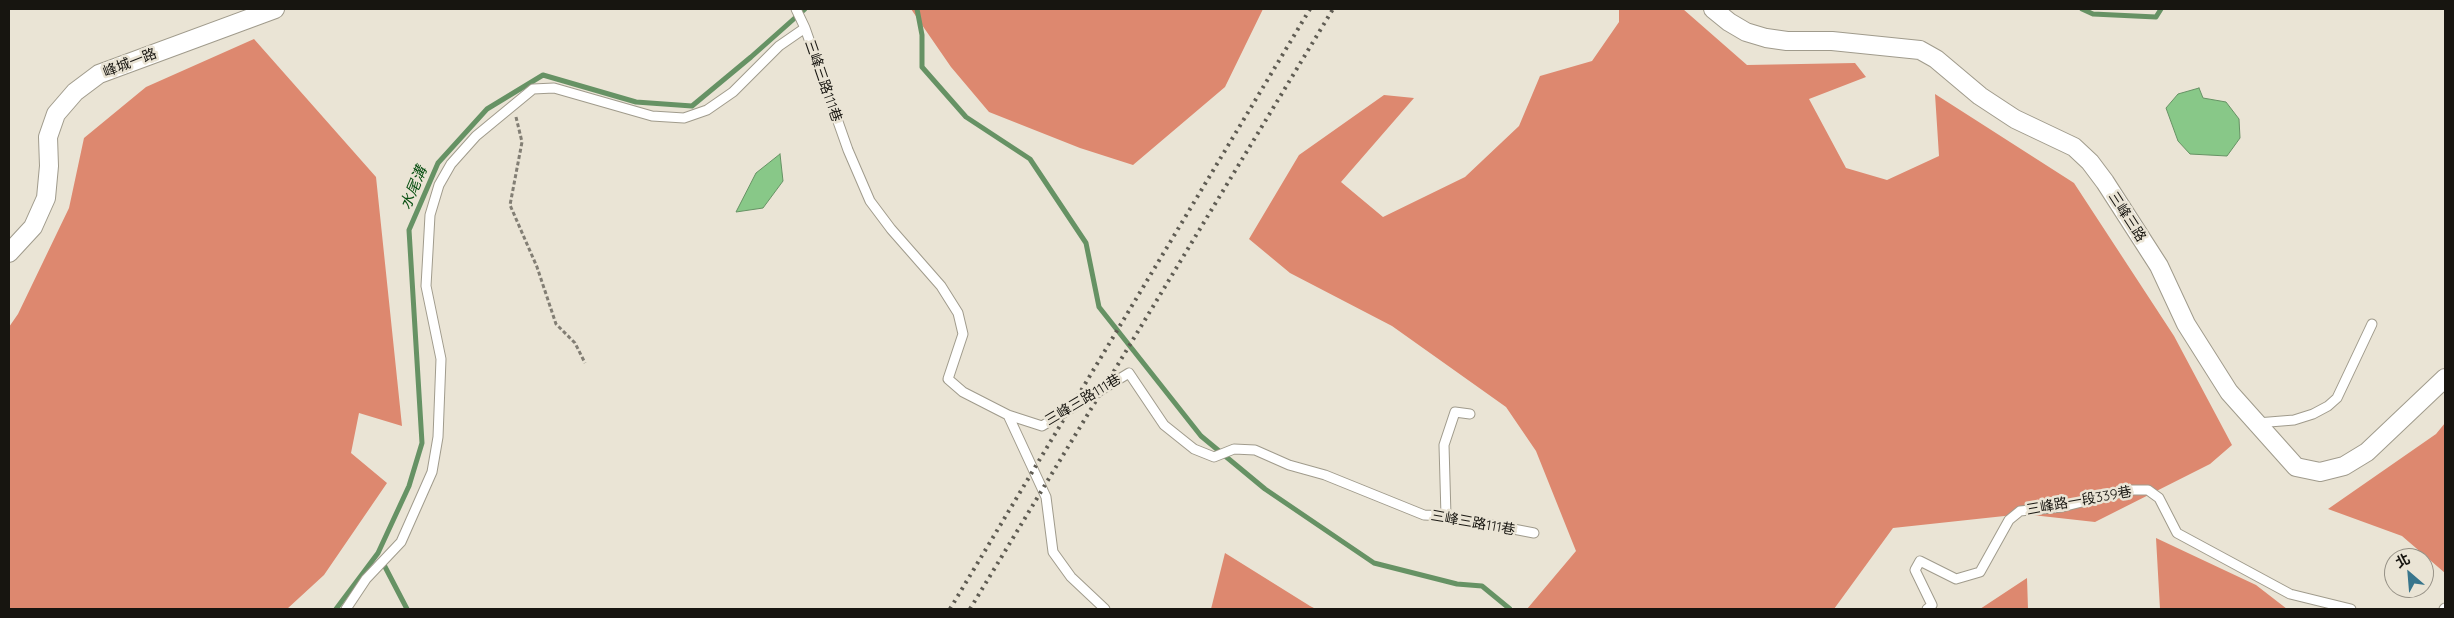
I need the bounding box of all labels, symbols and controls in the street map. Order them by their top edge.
street label: 三峰三路111巷 [801,38,845,124]
street label: 峰城一路 [101,45,159,81]
water label: 水尾溝 [397,164,431,212]
street label: 三峰三路 [2105,189,2149,245]
street label: 三峰三路111巷 [1042,371,1124,429]
street label: 三峰路一段339巷 [2025,483,2133,519]
street label: 三峰三路111巷 [1429,507,1517,539]
north arrow [2384,548,2434,598]
text: 北 [2392,549,2413,572]

